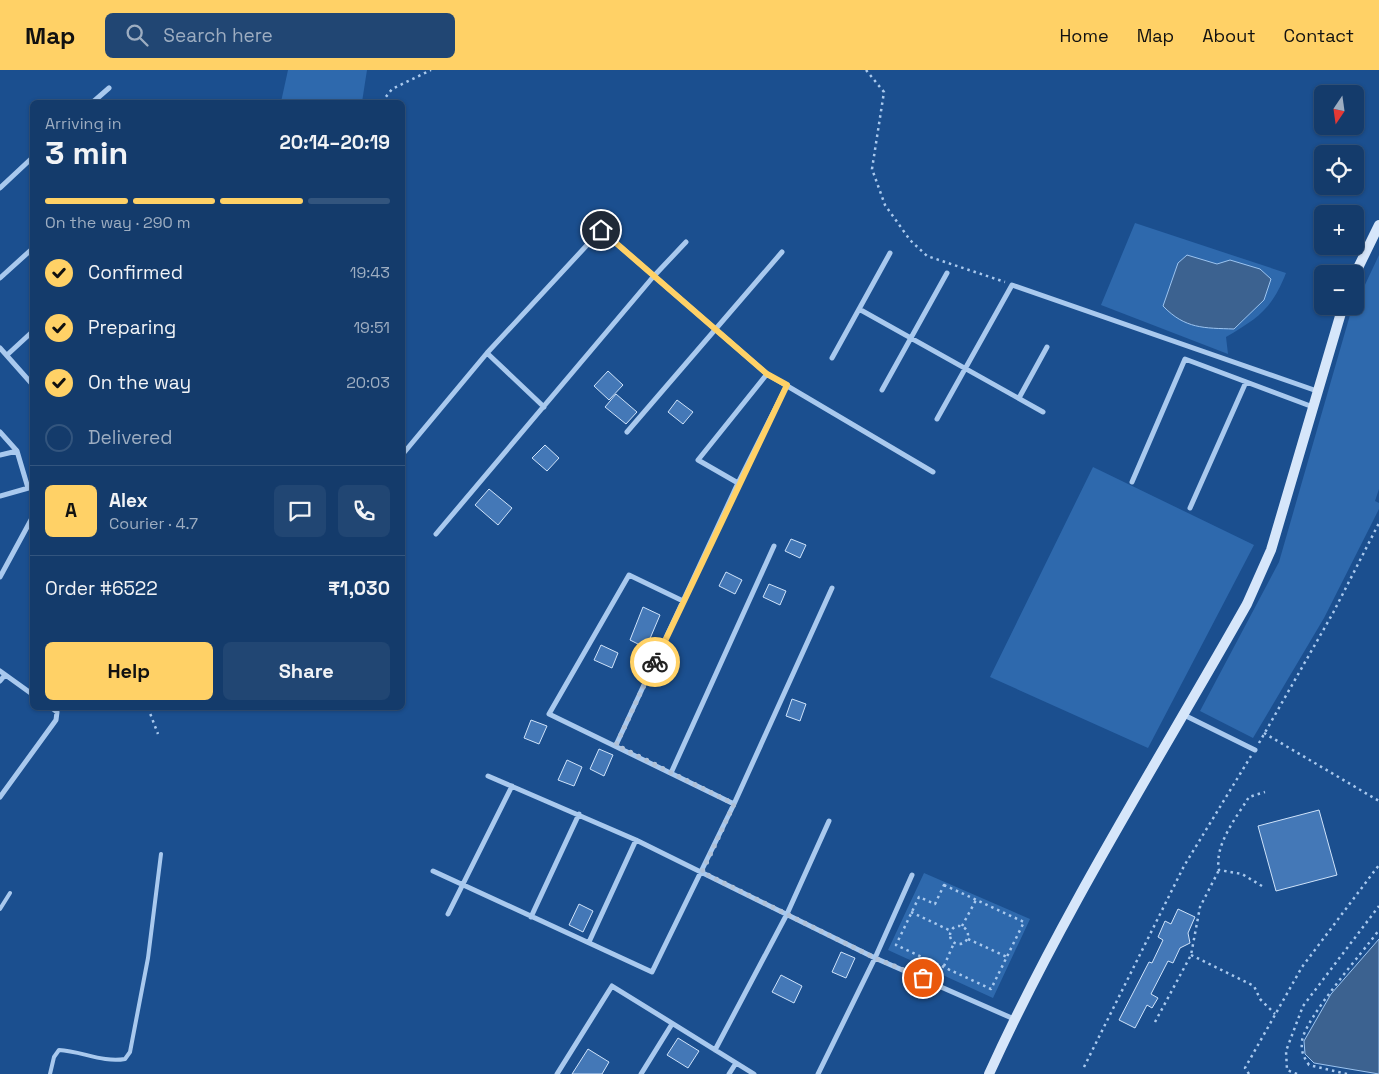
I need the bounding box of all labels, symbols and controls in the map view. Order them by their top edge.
search box [105,13,455,58]
text: Map [25,20,75,51]
icon: search [123,21,151,49]
text: Search here [163,23,273,48]
text: Home [1060,24,1109,47]
text: Map [1137,24,1174,47]
text: About [1202,24,1256,47]
text: Contact [1284,24,1354,47]
north arrow [1314,85,1364,135]
map controls [1314,85,1364,315]
text: Arriving in [45,113,122,134]
text: 20:14–20:19 [279,130,390,155]
text: 3 min [45,133,128,173]
button: locate [1314,145,1364,195]
button: + [1314,205,1364,255]
pin [580,209,622,251]
text: On the way · 290 m [45,212,191,233]
icon: home [587,216,615,244]
icon: check [45,259,73,287]
text: Confirmed [88,260,183,285]
text: 19:43 [350,262,390,283]
button: − [1314,265,1364,315]
icon: check [45,314,73,342]
text: Preparing [88,315,176,340]
text: 19:51 [353,317,390,338]
icon: check [45,369,73,397]
text: On the way [88,370,191,395]
text: 20:03 [346,372,390,393]
text: Delivered [88,425,173,450]
button: chat [274,485,326,537]
button: phone [338,485,390,537]
text: Alex [109,488,148,513]
text: A [65,498,77,523]
text: Courier · 4.7 [109,513,198,534]
text: Order #6522 [45,576,158,601]
text: ₹1,030 [328,576,390,601]
courier [630,637,680,687]
button: Help [45,642,213,700]
button: Share [223,642,390,700]
icon: bike [641,648,669,676]
pin [902,957,944,999]
icon: bag [909,964,937,992]

